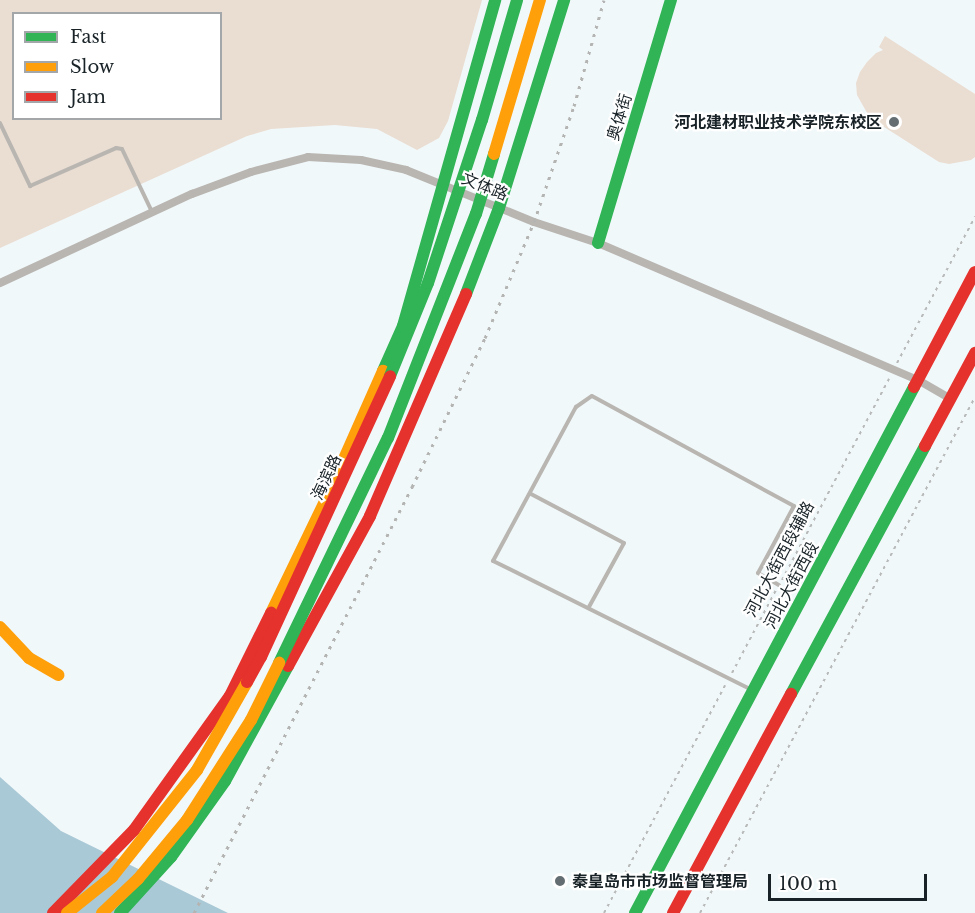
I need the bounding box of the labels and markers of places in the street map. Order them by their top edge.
place label: 河北建材职业技术学院东校区 [674,112,882,132]
marker: 河北建材职业技术学院东校区 [887,115,901,129]
place label: 秦皇岛市市场监督管理局 [572,871,748,891]
marker: 秦皇岛市市场监督管理局 [553,874,567,888]

